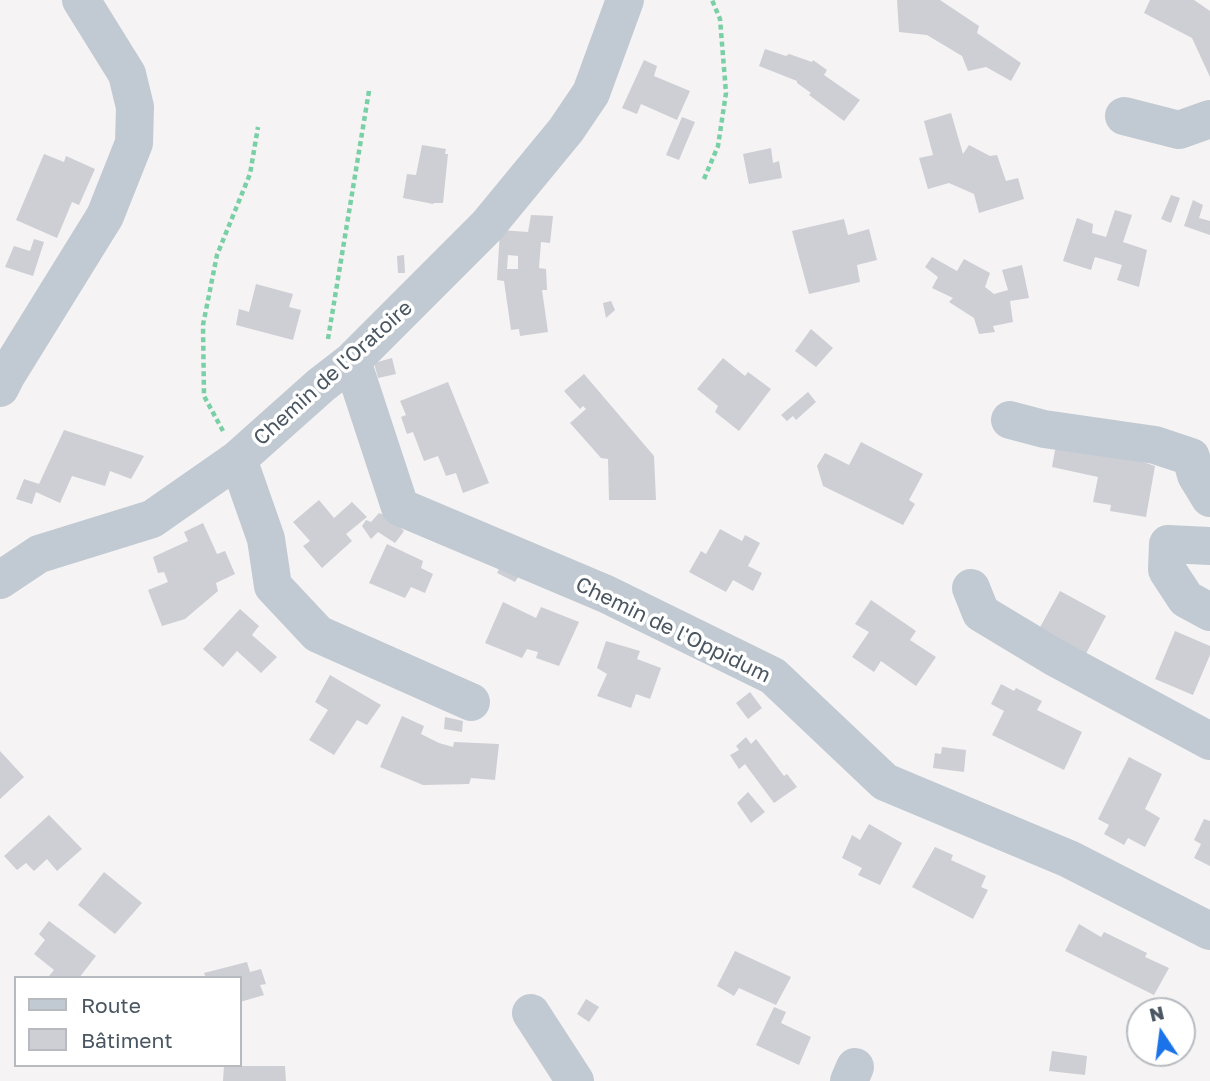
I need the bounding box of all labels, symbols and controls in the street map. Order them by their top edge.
street label: Chemin de l'Oratoire [249,295,417,451]
street label: Chemin de l'Oppidum [571,572,775,688]
legend [14,976,242,1067]
text: Route [81,992,141,1018]
north arrow [1126,997,1196,1067]
text: N [1147,1000,1166,1026]
text: Bâtiment [81,1027,173,1053]

